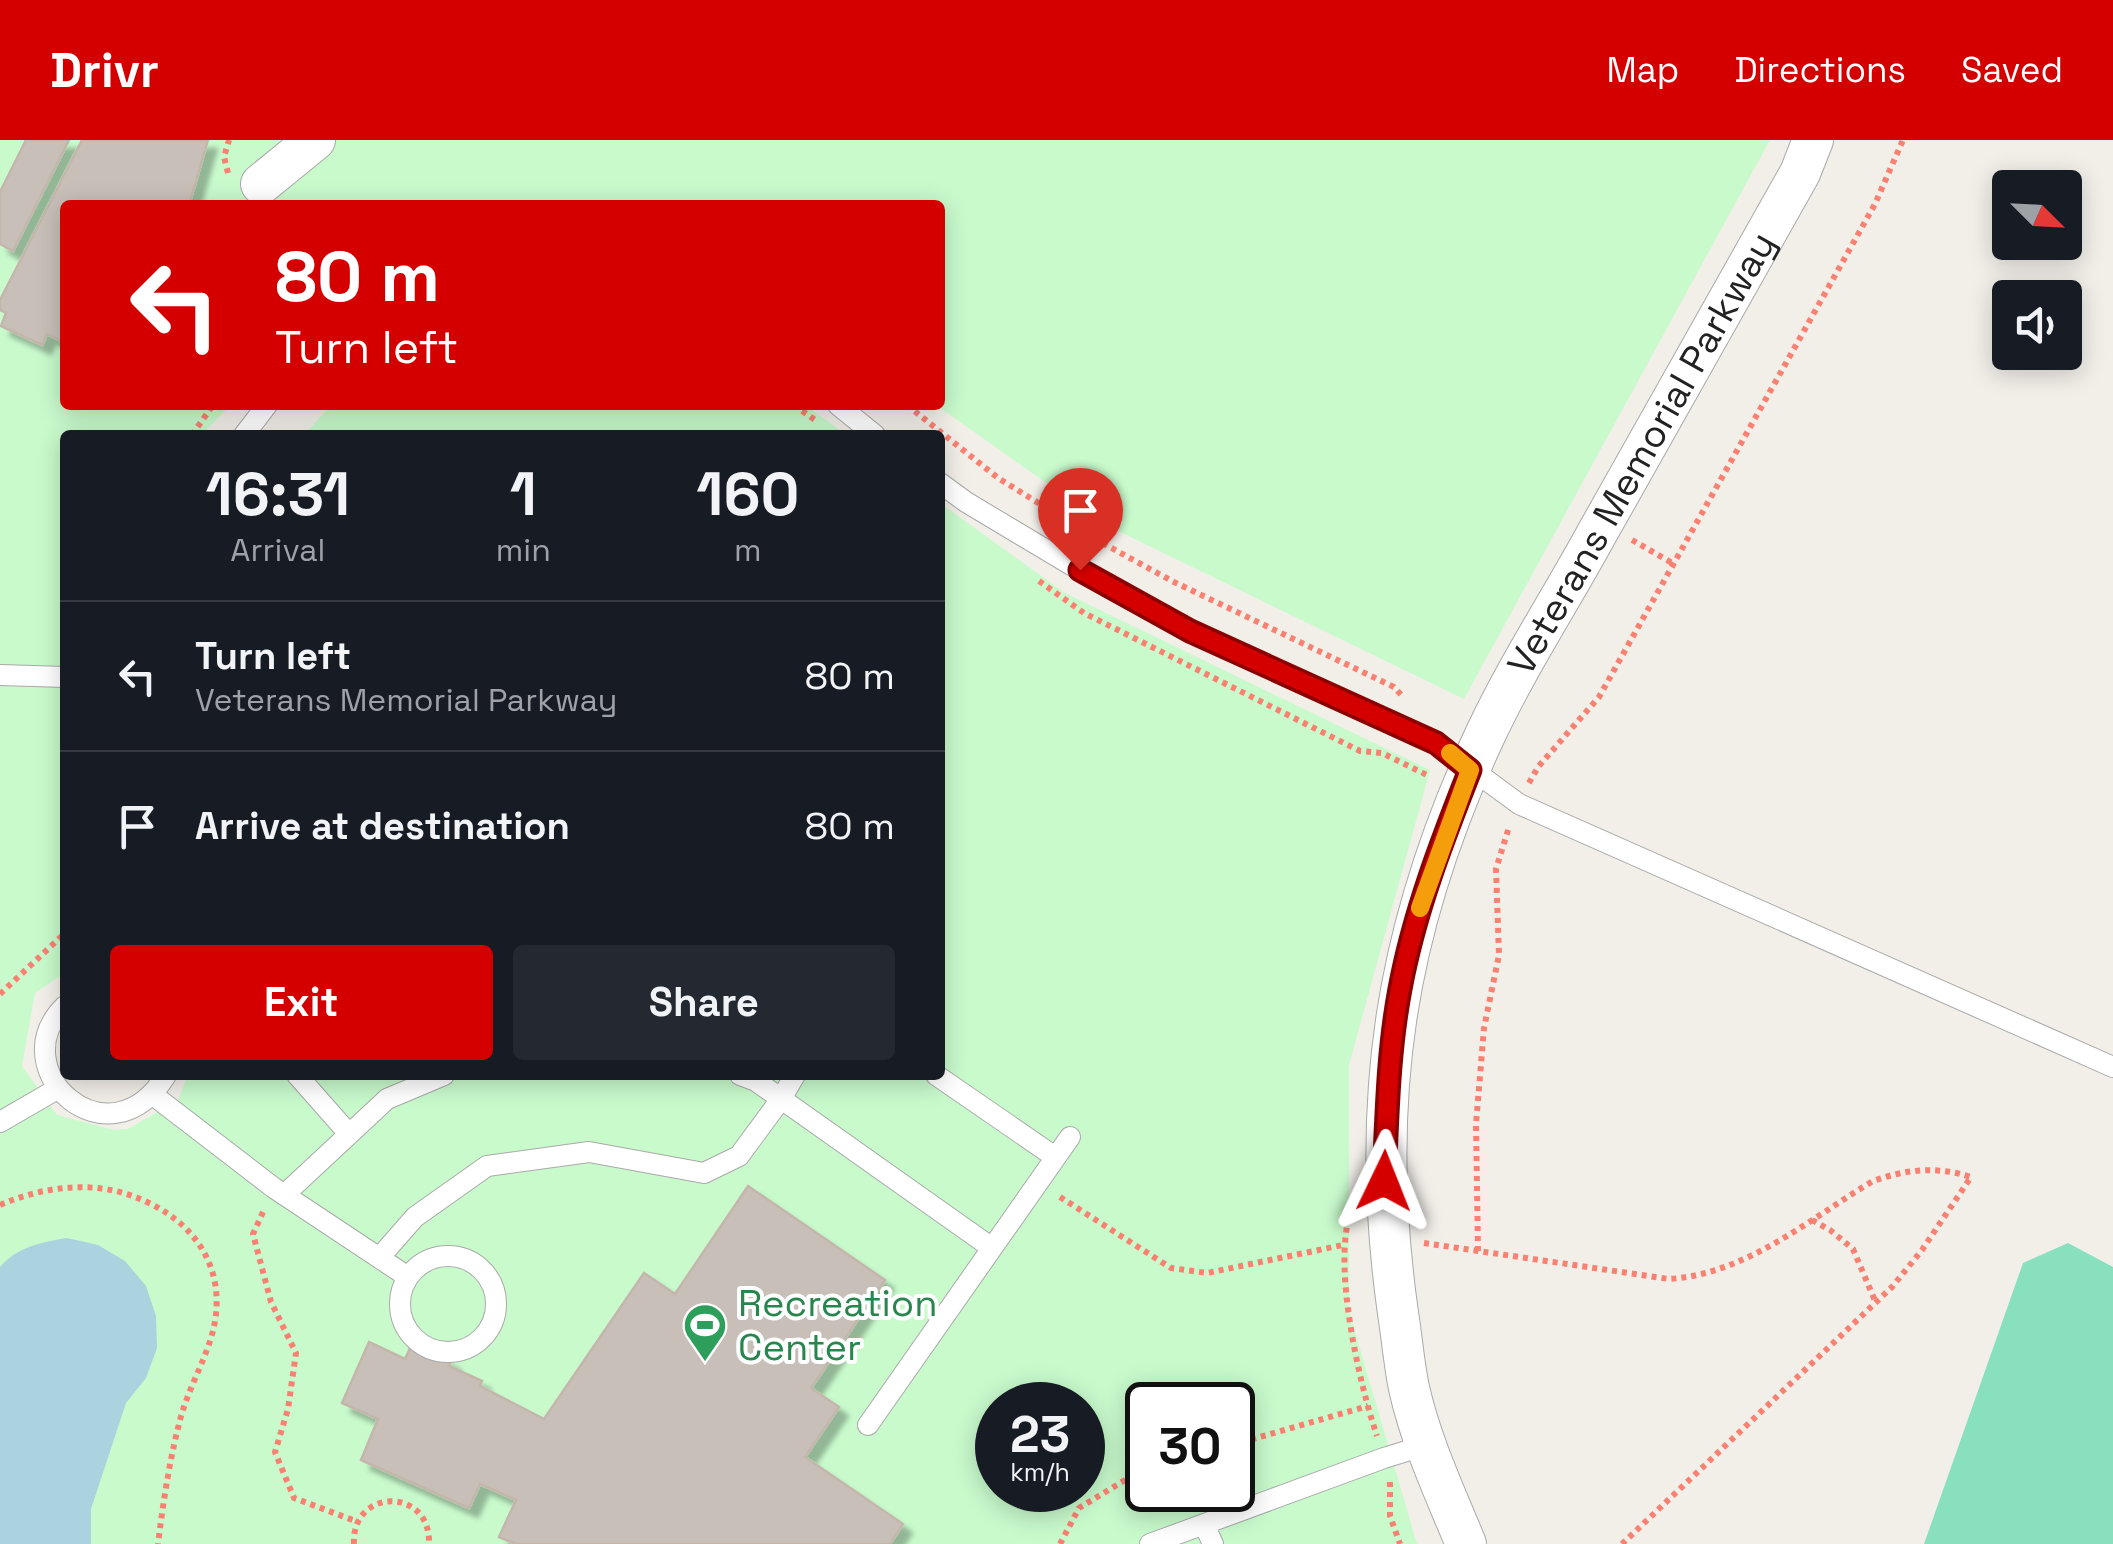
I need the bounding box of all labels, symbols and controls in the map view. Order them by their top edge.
text: Drivr [50,40,159,101]
text: Map [1606,48,1679,92]
text: Directions [1734,48,1906,92]
text: Saved [1961,48,2063,92]
north arrow [1992,170,2082,260]
map controls [1992,170,2082,370]
street label: Veterans Memorial Parkway [1497,223,1786,683]
text: 80 m [275,232,440,321]
icon: left [110,240,240,370]
button: sound [1992,280,2082,370]
text: Turn left [275,319,458,376]
text: 16:31 [206,456,350,533]
text: 1 [510,456,537,533]
text: 160 [696,456,799,533]
pin [1038,468,1123,571]
icon: arrive [1053,483,1108,538]
text: Arrival [230,530,325,570]
text: min [496,530,551,570]
text: m [734,530,762,570]
text: Turn left [195,632,351,680]
icon: left [110,649,165,704]
text: 80 m [805,652,895,700]
text: Veterans Memorial Parkway [195,680,617,720]
icon: arrive [110,799,165,854]
text: Arrive at destination [195,802,570,850]
text: 80 m [805,802,895,850]
button: Exit [110,945,493,1060]
button: Share [513,945,895,1060]
position arrow [1332,1129,1436,1233]
place label: Recreation Center [738,1279,938,1371]
sports icon: Recreation Center [682,1302,728,1363]
speed limit sign: 30 [1125,1382,1255,1512]
text: 23 [1010,1403,1070,1467]
text: km/h [1010,1456,1070,1488]

